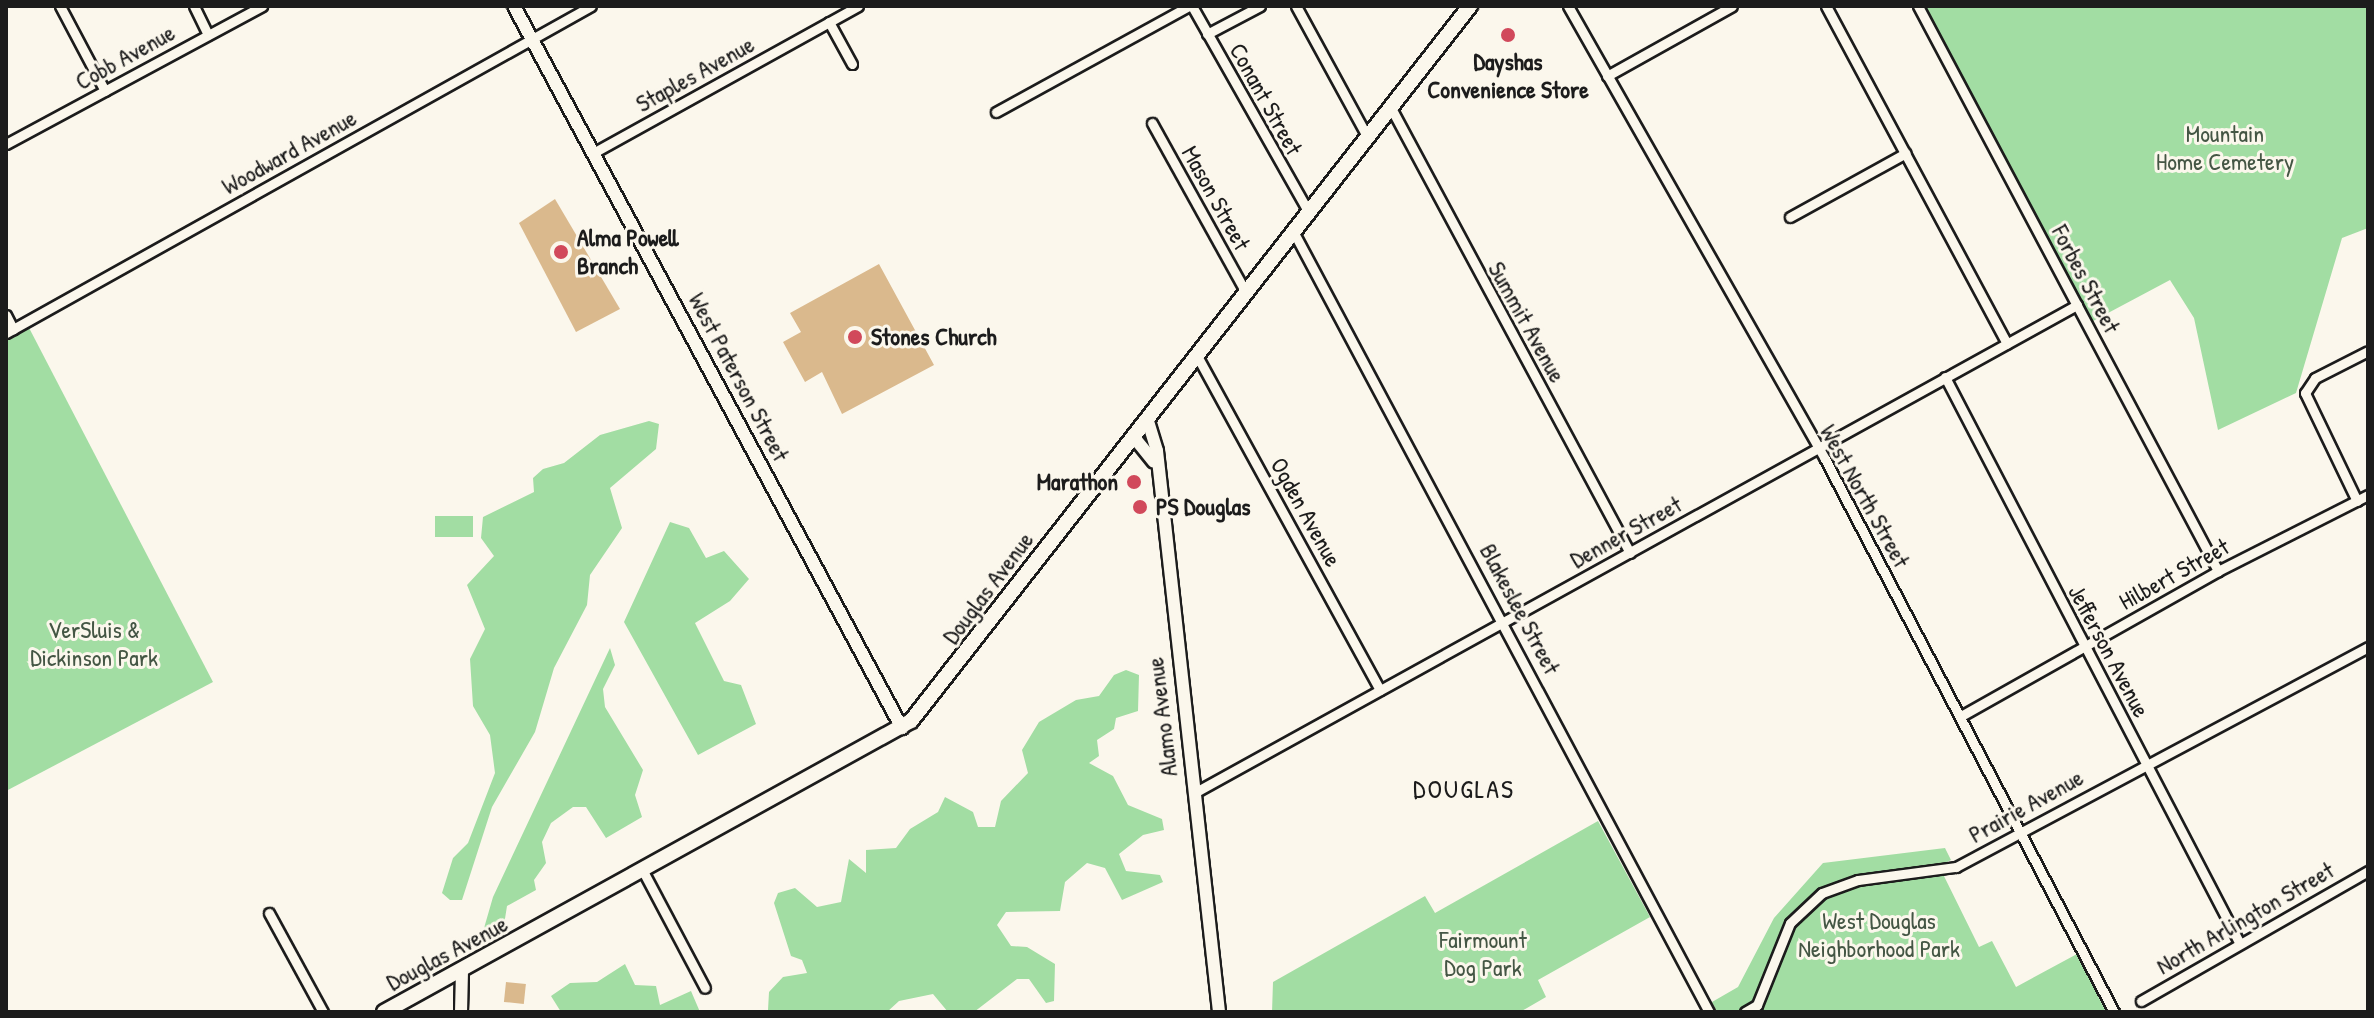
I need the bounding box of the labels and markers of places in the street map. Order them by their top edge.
marker: Dayshas Convenience Store [1499,26,1517,44]
place label: Dayshas Convenience Store [1427,48,1589,104]
place label: Alma Powell Branch [577,224,679,280]
marker: Alma Powell Branch [552,243,570,261]
place label: Stones Church [871,323,997,351]
marker: Stones Church [846,328,864,346]
place label: Marathon [1037,468,1118,496]
marker: Marathon [1125,473,1143,491]
place label: PS Douglas [1156,493,1250,521]
marker: PS Douglas [1131,498,1149,516]

